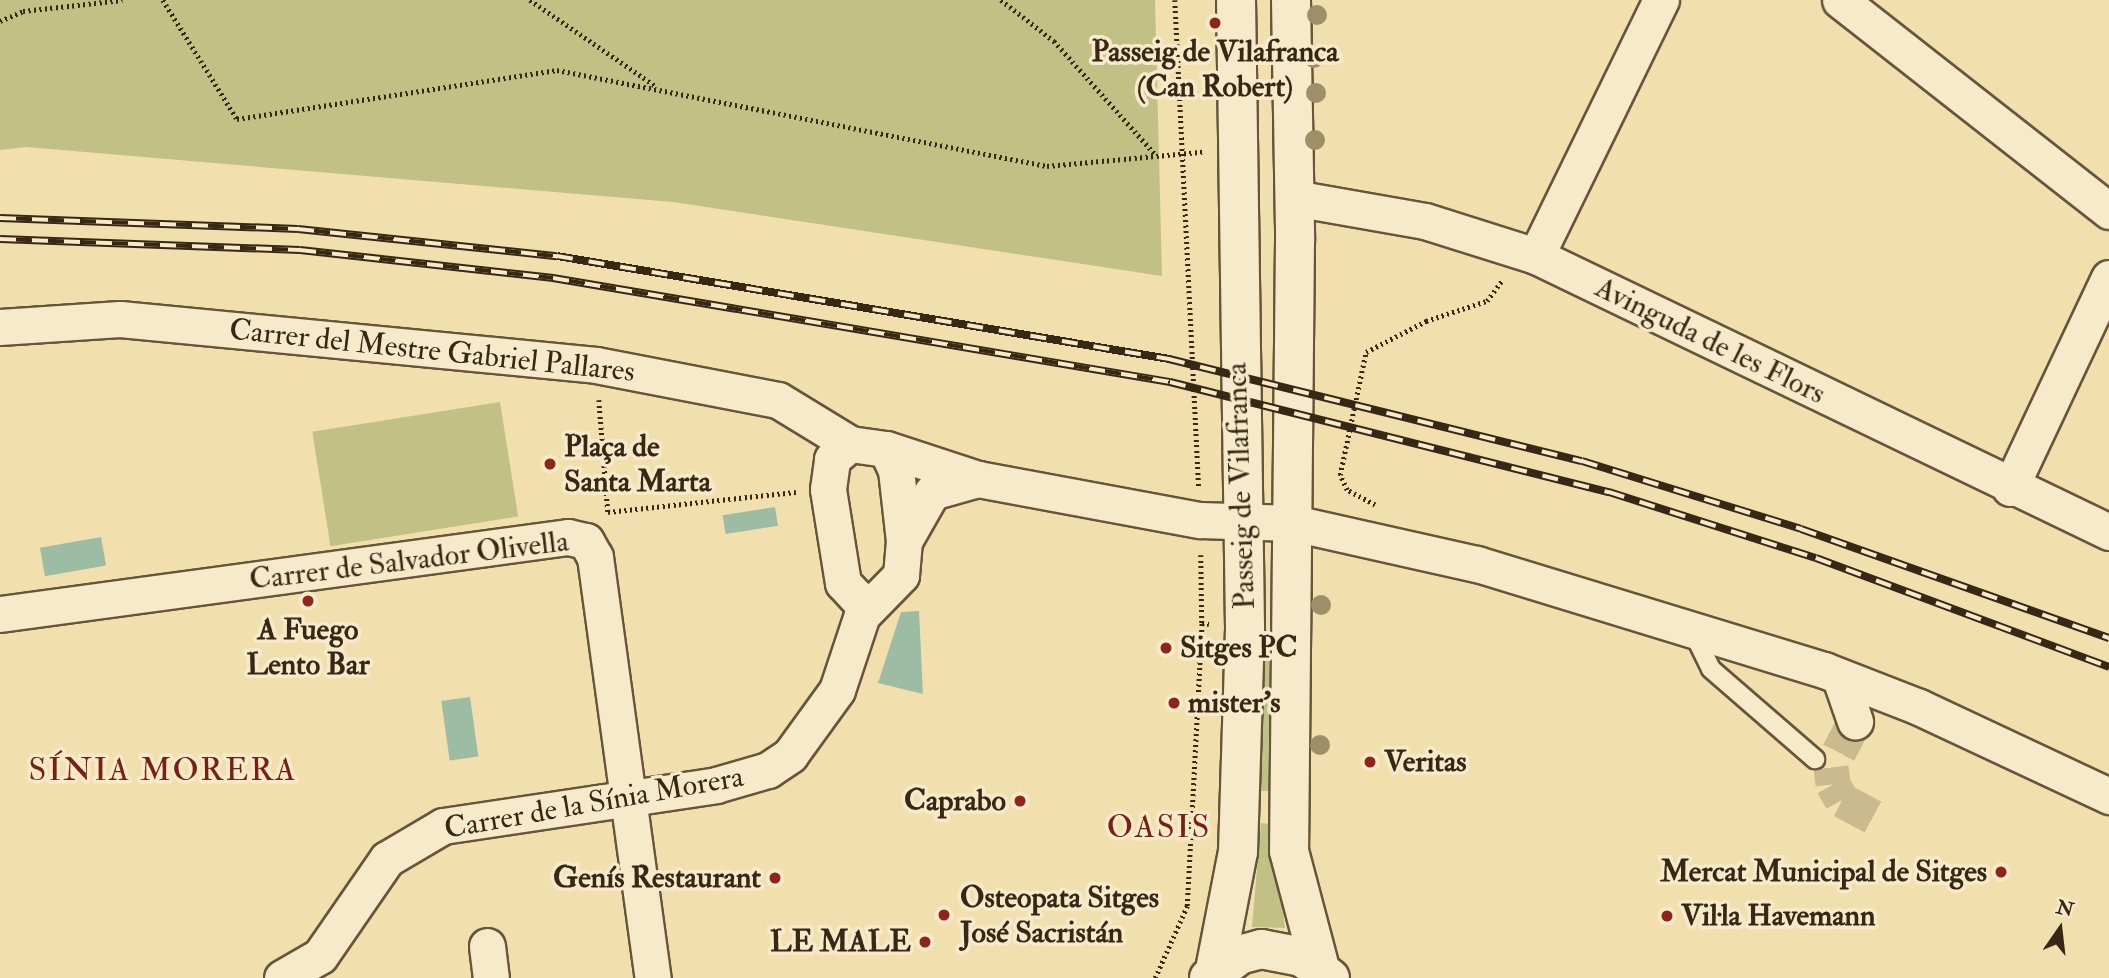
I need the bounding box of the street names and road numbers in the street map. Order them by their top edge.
street label: Avinguda de les Flors [1589,270,1831,412]
street label: Carrer del Mestre Gabriel Pallares [228,312,636,390]
street label: Passeig de Vilafranca [1219,362,1263,610]
street label: Carrer de Salvador Olivella [247,524,571,598]
street label: Carrer de la Sínia Morera [442,759,746,847]

